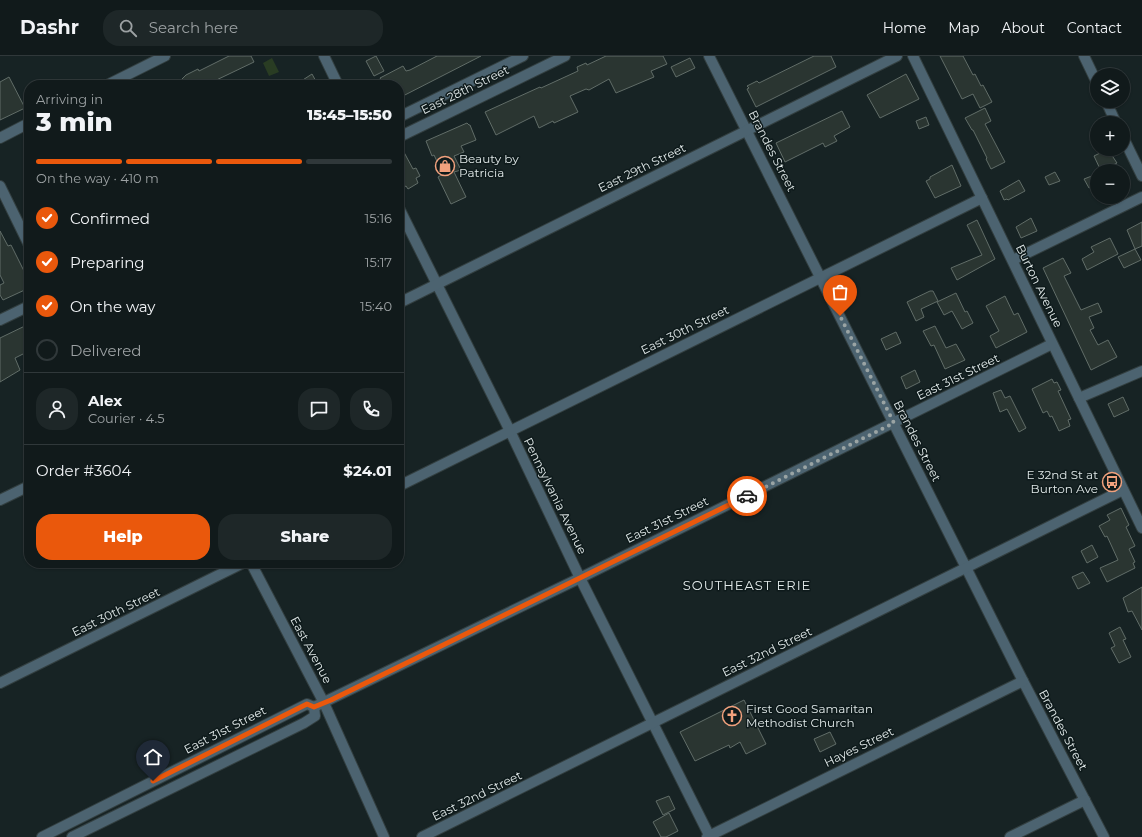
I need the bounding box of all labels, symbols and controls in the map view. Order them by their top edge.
search box [103,10,383,46]
text: Dashr [20,16,79,39]
icon: search [117,17,139,39]
text: Search here [149,18,238,37]
text: Home [883,19,926,37]
text: Map [948,19,979,37]
text: About [1001,19,1045,37]
text: Contact [1067,19,1122,37]
street label: East 28th Street [418,62,511,117]
map controls [1090,68,1130,204]
button: layers [1090,68,1130,108]
text: Arriving in [36,91,103,107]
text: 15:45–15:50 [307,105,392,124]
text: 3 min [36,106,113,138]
street label: Brandes Street [746,108,799,194]
button: + [1090,116,1130,156]
street label: East 29th Street [596,140,688,195]
place label: Beauty by Patricia [459,151,519,180]
shop icon: Beauty by Patricia [434,155,456,177]
button: − [1090,164,1130,204]
text: On the way · 410 m [36,170,159,186]
icon: check [36,207,58,229]
text: Confirmed [70,209,150,228]
text: 15:16 [365,210,392,226]
street label: Burton Avenue [1013,242,1066,330]
icon: check [36,251,58,273]
text: Preparing [70,253,145,272]
text: 15:17 [365,254,392,270]
pin [823,275,857,316]
icon: bag [829,281,851,303]
icon: check [36,295,58,317]
text: On the way [70,297,155,316]
text: 15:40 [360,298,392,314]
street label: East 30th Street [638,302,731,357]
text: Delivered [70,341,142,360]
street label: East 31st Street [914,350,1002,403]
button: person [36,388,78,430]
button: chat [298,388,340,430]
button: phone [350,388,392,430]
text: Alex [88,391,122,410]
street label: Brandes Street [891,398,944,484]
text: Courier · 4.5 [88,410,165,426]
street label: Pennsylvania Avenue [521,435,590,556]
text: Order #3604 [36,461,131,480]
text: $24.01 [343,461,392,480]
place label: E 32nd St at Burton Ave [1027,467,1098,496]
bus stop icon: E 32nd St at Burton Ave [1101,471,1123,493]
courier [727,476,767,516]
icon: car [736,485,758,507]
street label: East 31st Street [623,493,711,546]
button: Help [36,514,210,560]
button: Share [218,514,392,560]
district label: SOUTHEAST ERIE [683,577,811,593]
street label: East 30th Street [69,584,162,639]
street label: East Avenue [287,613,335,686]
street label: East 32nd Street [719,623,814,680]
street label: Brandes Street [1036,687,1091,773]
place label: First Good Samaritan Methodist Church [746,701,873,730]
street label: East 31st Street [181,702,268,757]
church icon: First Good Samaritan Methodist Church [721,705,743,727]
street label: Hayes Street [822,723,896,770]
pin [136,740,170,781]
icon: home [142,746,164,768]
street label: East 32nd Street [429,767,524,824]

